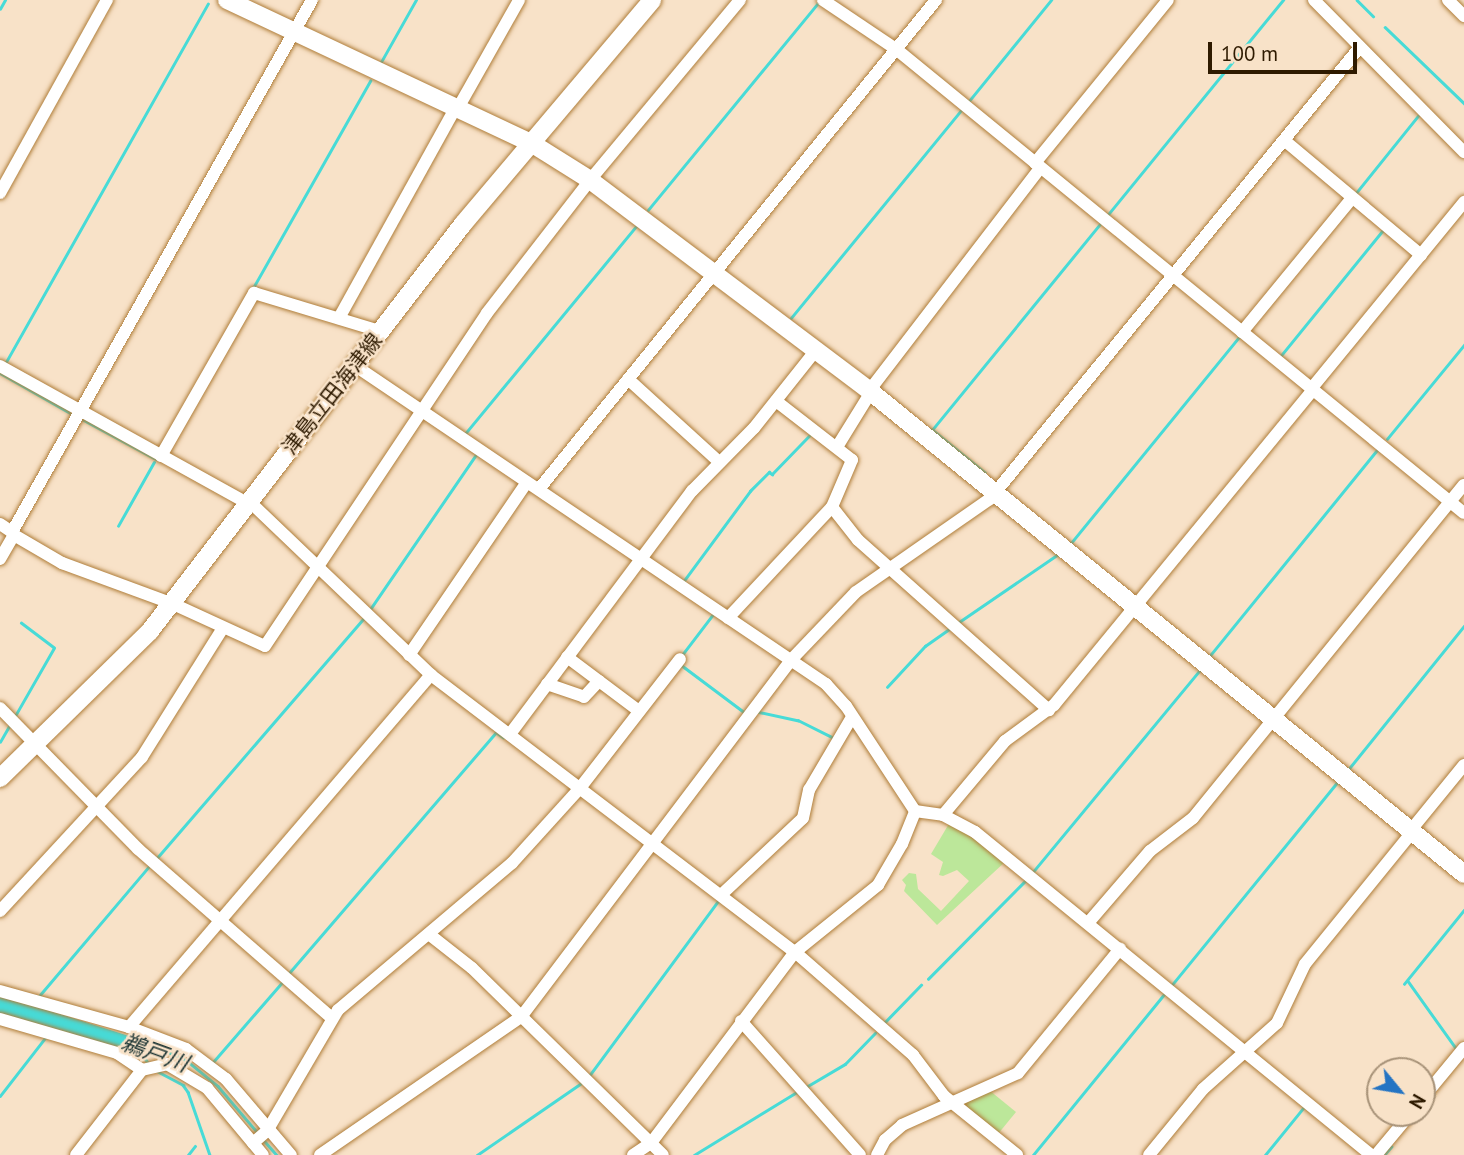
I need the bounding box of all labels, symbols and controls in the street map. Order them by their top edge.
scale bar [1212,28,1361,72]
text: 100 m [1221,40,1278,67]
street label: 津島立田海津線 [277,328,387,460]
water label: 鵜戸川 [118,1028,192,1078]
north arrow [1366,1057,1436,1127]
text: N [1404,1090,1431,1113]

